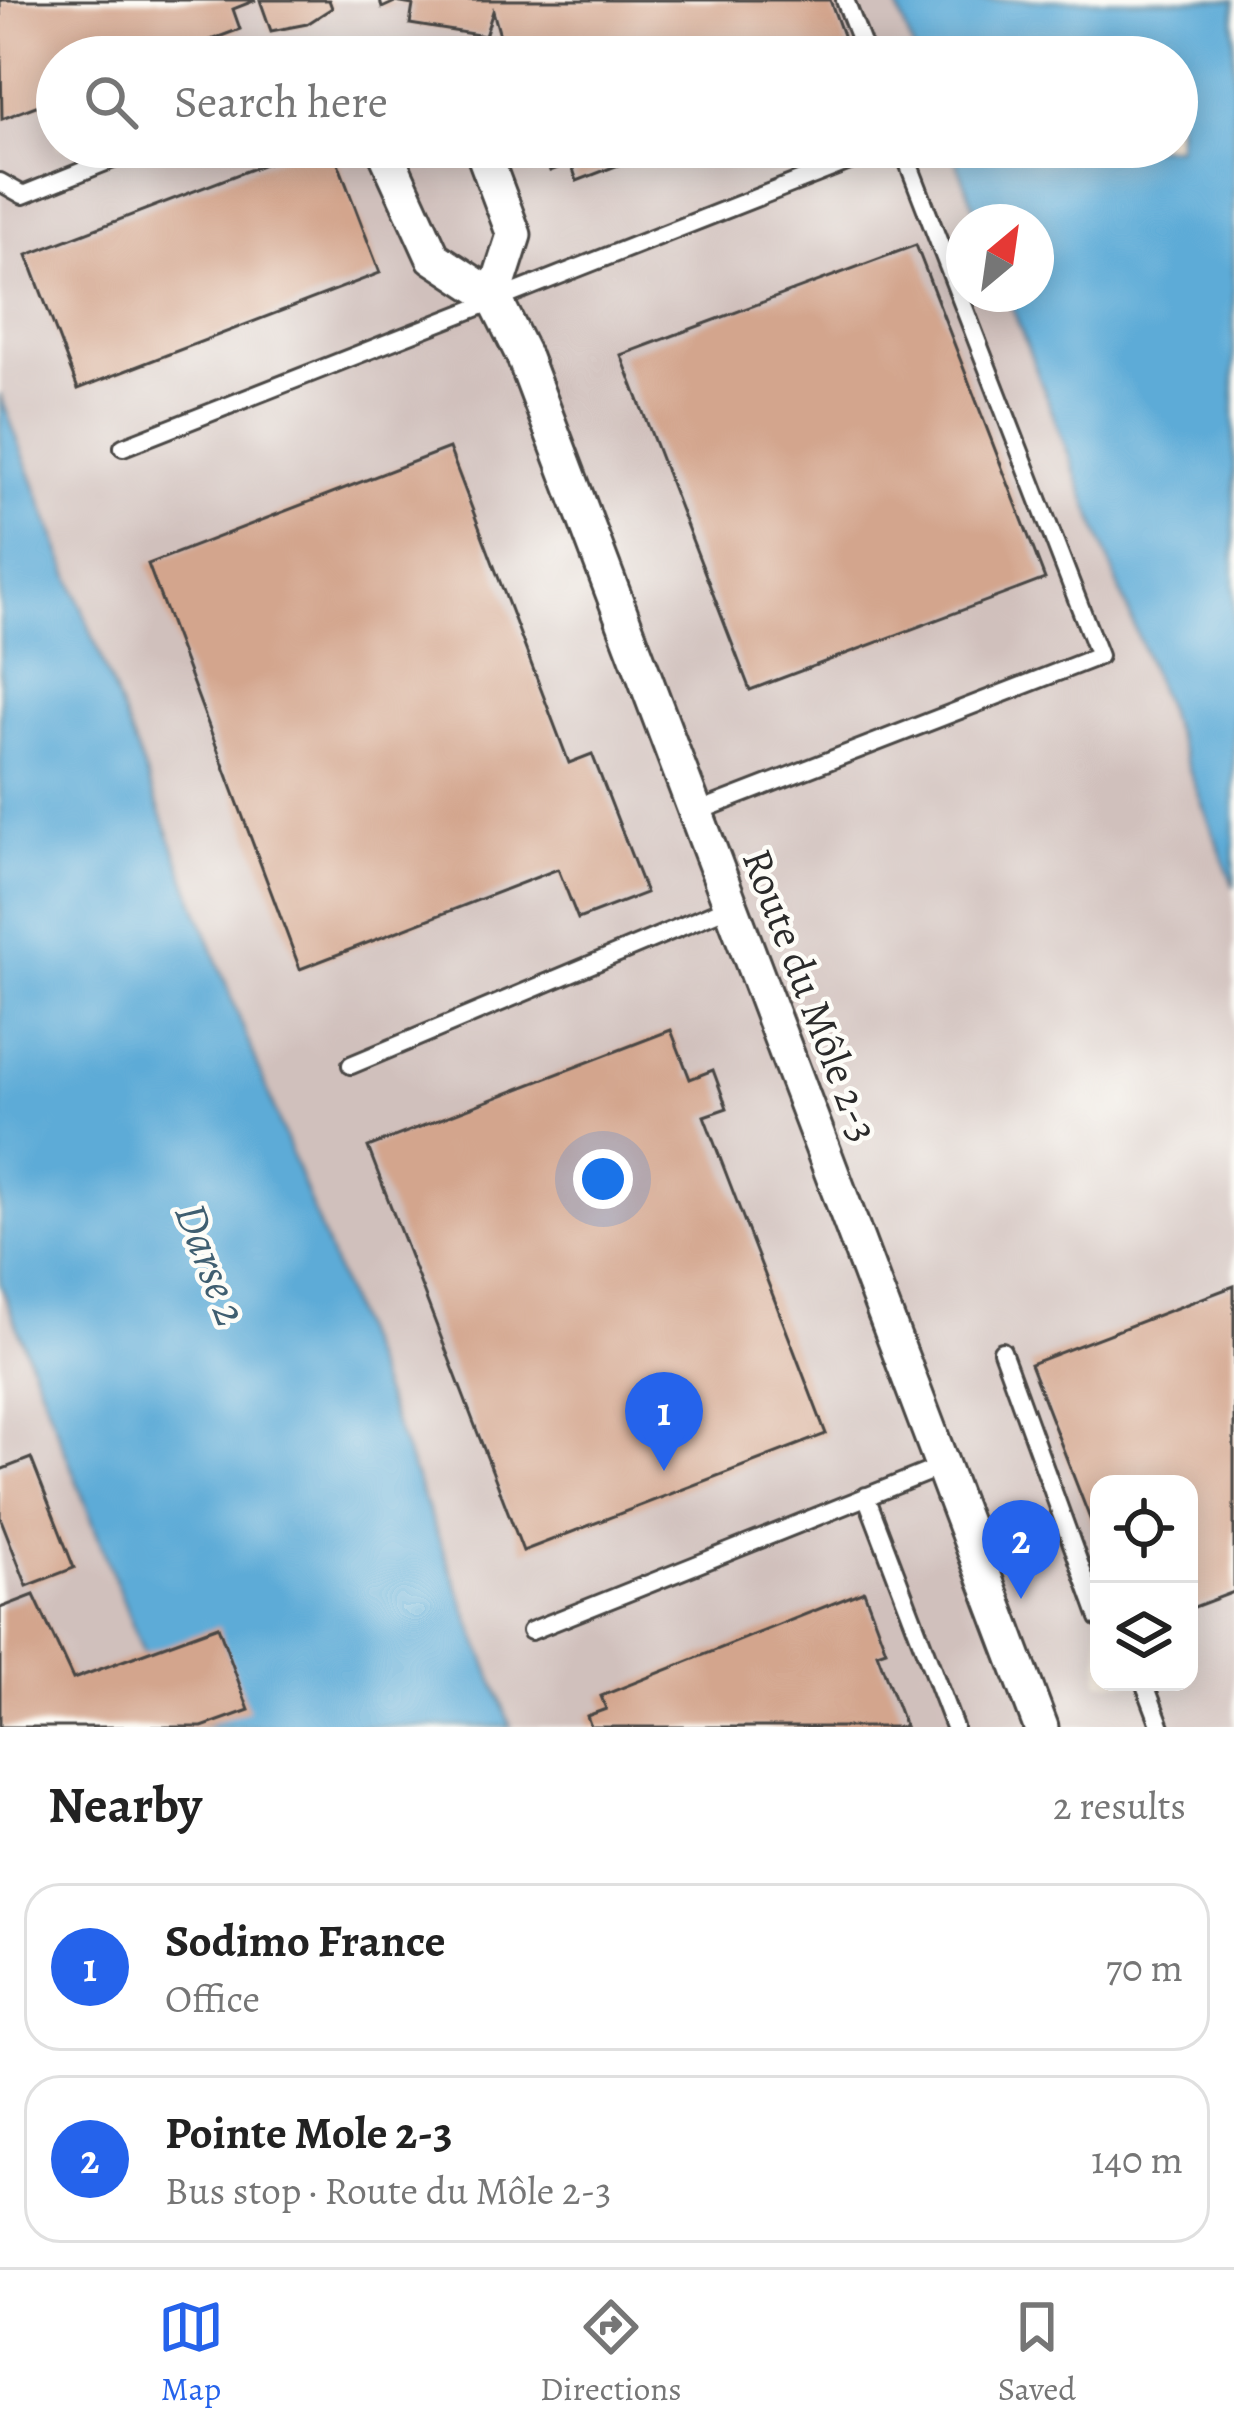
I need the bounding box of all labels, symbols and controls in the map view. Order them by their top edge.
search box [36,36,1198,168]
icon: search [78,69,144,135]
text: Search here [174,71,388,133]
north arrow [946,204,1054,312]
street label: Route du Môle 2-3 [729,841,893,1149]
your location [573,1149,633,1209]
water label: Darse 2 [159,1194,263,1334]
pin: 1 [625,1372,703,1471]
map controls [1090,1475,1198,1691]
button: locate [1090,1475,1198,1583]
pin: 2 [982,1500,1060,1599]
button: layers [1090,1583,1198,1691]
text: Nearby [48,1770,202,1840]
text: 2 results [1053,1779,1186,1832]
text: Sodimo France [165,1910,445,1972]
text: 1 [83,1941,97,1994]
text: 70 m [1106,1941,1183,1994]
text: Office [165,1972,260,2025]
text: Pointe Mole 2-3 [165,2102,453,2164]
text: 2 [81,2133,99,2186]
text: 140 m [1091,2133,1183,2186]
text: Bus stop · Route du Môle 2-3 [165,2164,611,2217]
tab: Map [158,2294,224,2411]
tab: Directions [540,2294,682,2411]
tab: Saved [998,2294,1076,2411]

